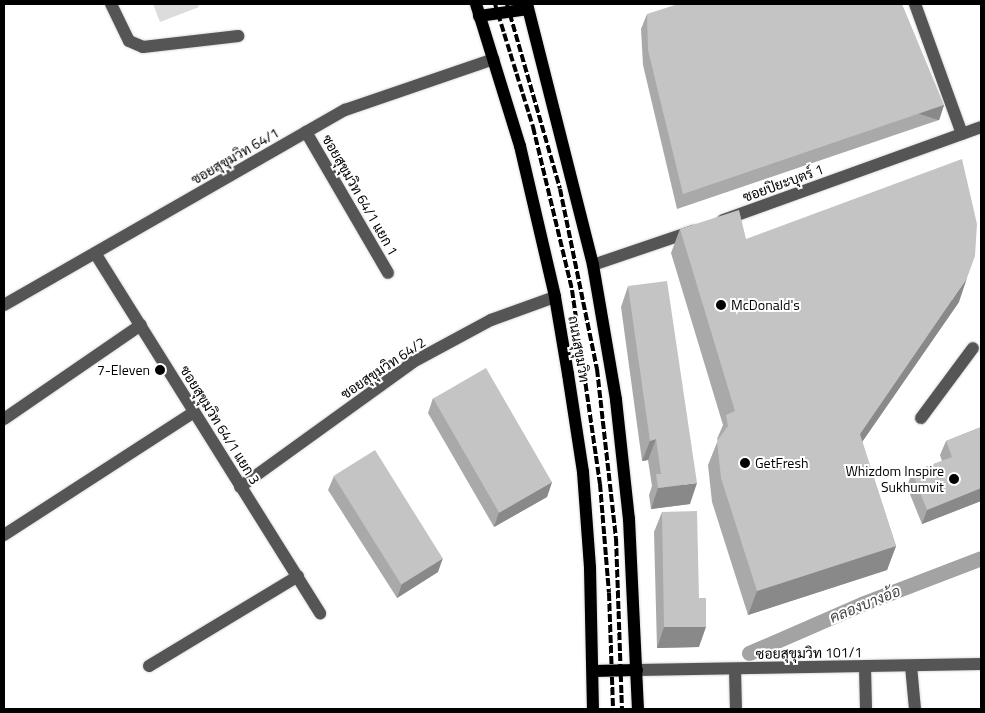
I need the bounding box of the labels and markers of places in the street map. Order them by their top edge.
place label: McDonald's [731,297,800,313]
marker: McDonald's [715,299,727,311]
place label: 7-Eleven [97,362,150,378]
marker: 7-Eleven [154,364,166,376]
place label: GetFresh [755,455,808,471]
marker: GetFresh [739,457,751,469]
place label: Whizdom Inspire Sukhumvit [845,463,944,496]
marker: Whizdom Inspire Sukhumvit [948,473,960,485]

